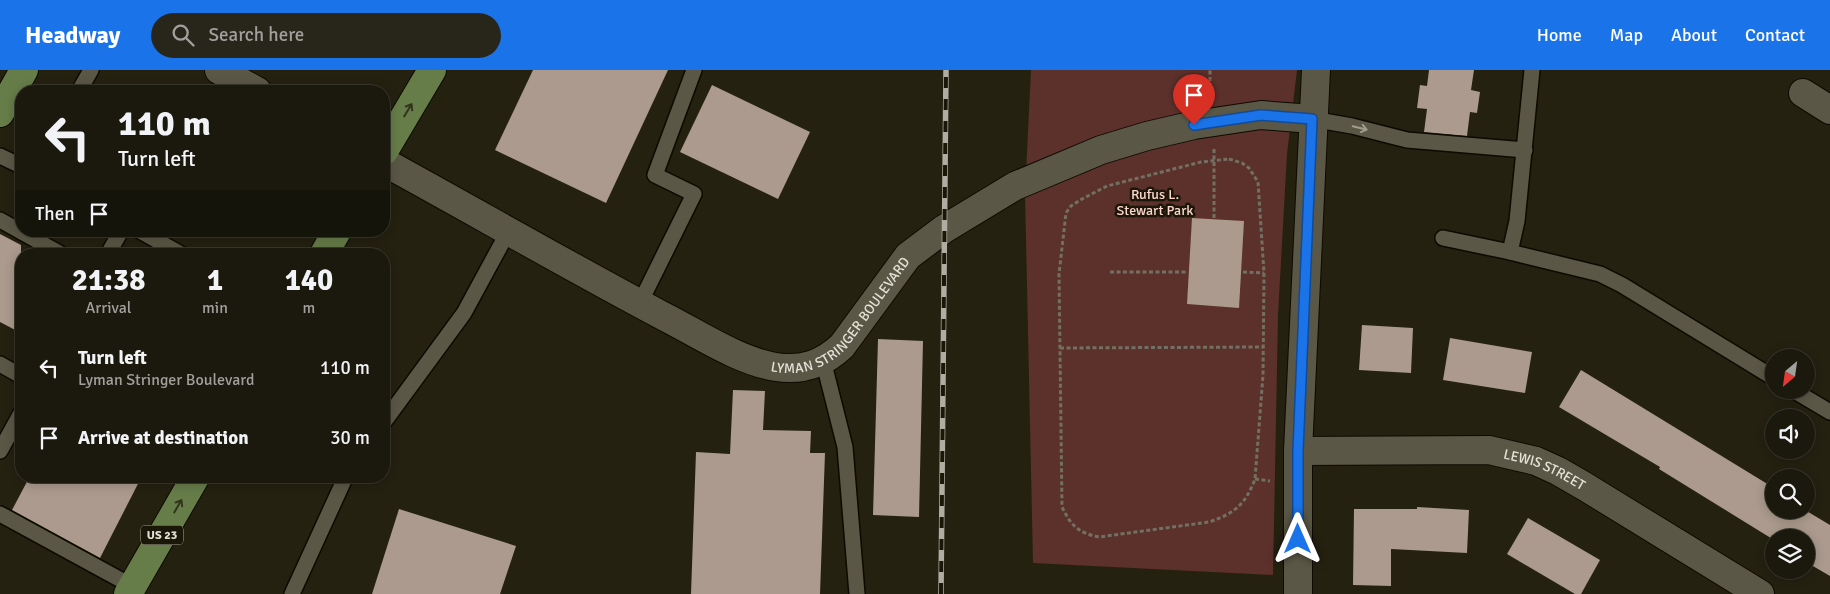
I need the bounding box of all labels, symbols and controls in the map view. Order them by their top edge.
search box [151,13,501,58]
text: Headway [25,20,121,50]
icon: search [169,21,197,49]
text: Search here [209,23,304,47]
text: Home [1537,24,1582,46]
text: Map [1610,24,1643,46]
text: About [1671,24,1717,46]
text: Contact [1745,24,1805,46]
pin [1173,74,1215,125]
icon: arrive [1180,81,1208,109]
text: 110 m [118,102,211,145]
one-way arrow [404,104,414,118]
icon: left [35,105,100,170]
one-way arrow [1352,124,1368,133]
text: Turn left [118,145,196,172]
park label: Rufus L. Stewart Park [1117,186,1193,219]
icon: arrive [85,200,113,228]
text: Then [35,202,75,226]
street label: LYMAN STRINGER BOULEVARD [770,253,913,377]
text: 21:38 [72,262,145,299]
text: 1 [207,262,223,299]
text: 140 [285,262,333,299]
text: Arrival [85,298,132,318]
text: min [202,298,228,318]
text: m [303,298,315,318]
text: Turn left [78,346,147,370]
north arrow [1765,349,1815,399]
map controls [1765,349,1815,579]
icon: left [35,354,63,382]
text: 110 m [320,356,370,380]
text: Lyman Stringer Boulevard [78,370,254,390]
button: sound [1765,409,1815,459]
icon: arrive [35,424,63,452]
text: Arrive at destination [78,426,249,450]
text: 30 m [330,426,370,450]
street label: LEWIS STREET [1502,445,1589,494]
button: search [1765,469,1815,519]
one-way arrow [174,500,184,514]
position arrow [1271,512,1323,564]
road number: US 23 [141,526,183,544]
button: layers [1765,529,1815,579]

